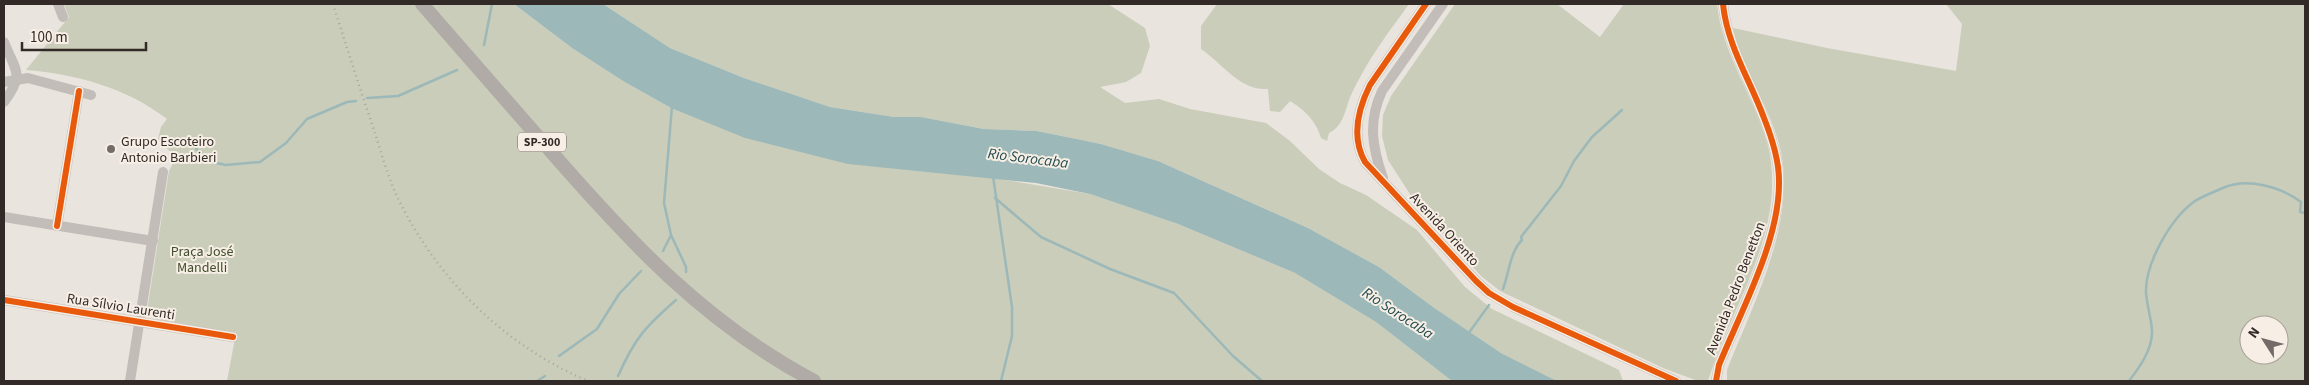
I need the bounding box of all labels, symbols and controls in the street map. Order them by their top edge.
scale bar [22,20,146,52]
text: 100 m [30,27,68,48]
place label: Grupo Escoteiro Antonio Barbieri [121,132,216,168]
road number: SP-300 [518,132,566,152]
marker: Grupo Escoteiro Antonio Barbieri [105,143,117,155]
water label: Rio Sorocaba [986,143,1069,174]
street label: Avenida Oriento [1405,188,1484,271]
street label: Avenida Pedro Benetton [1701,219,1771,358]
park label: Praça José Mandelli [171,242,233,278]
water label: Rio Sorocaba [1358,283,1437,344]
street label: Rua Sílvio Laurenti [65,289,176,325]
north arrow [2239,315,2289,365]
text: N [2243,323,2265,343]

